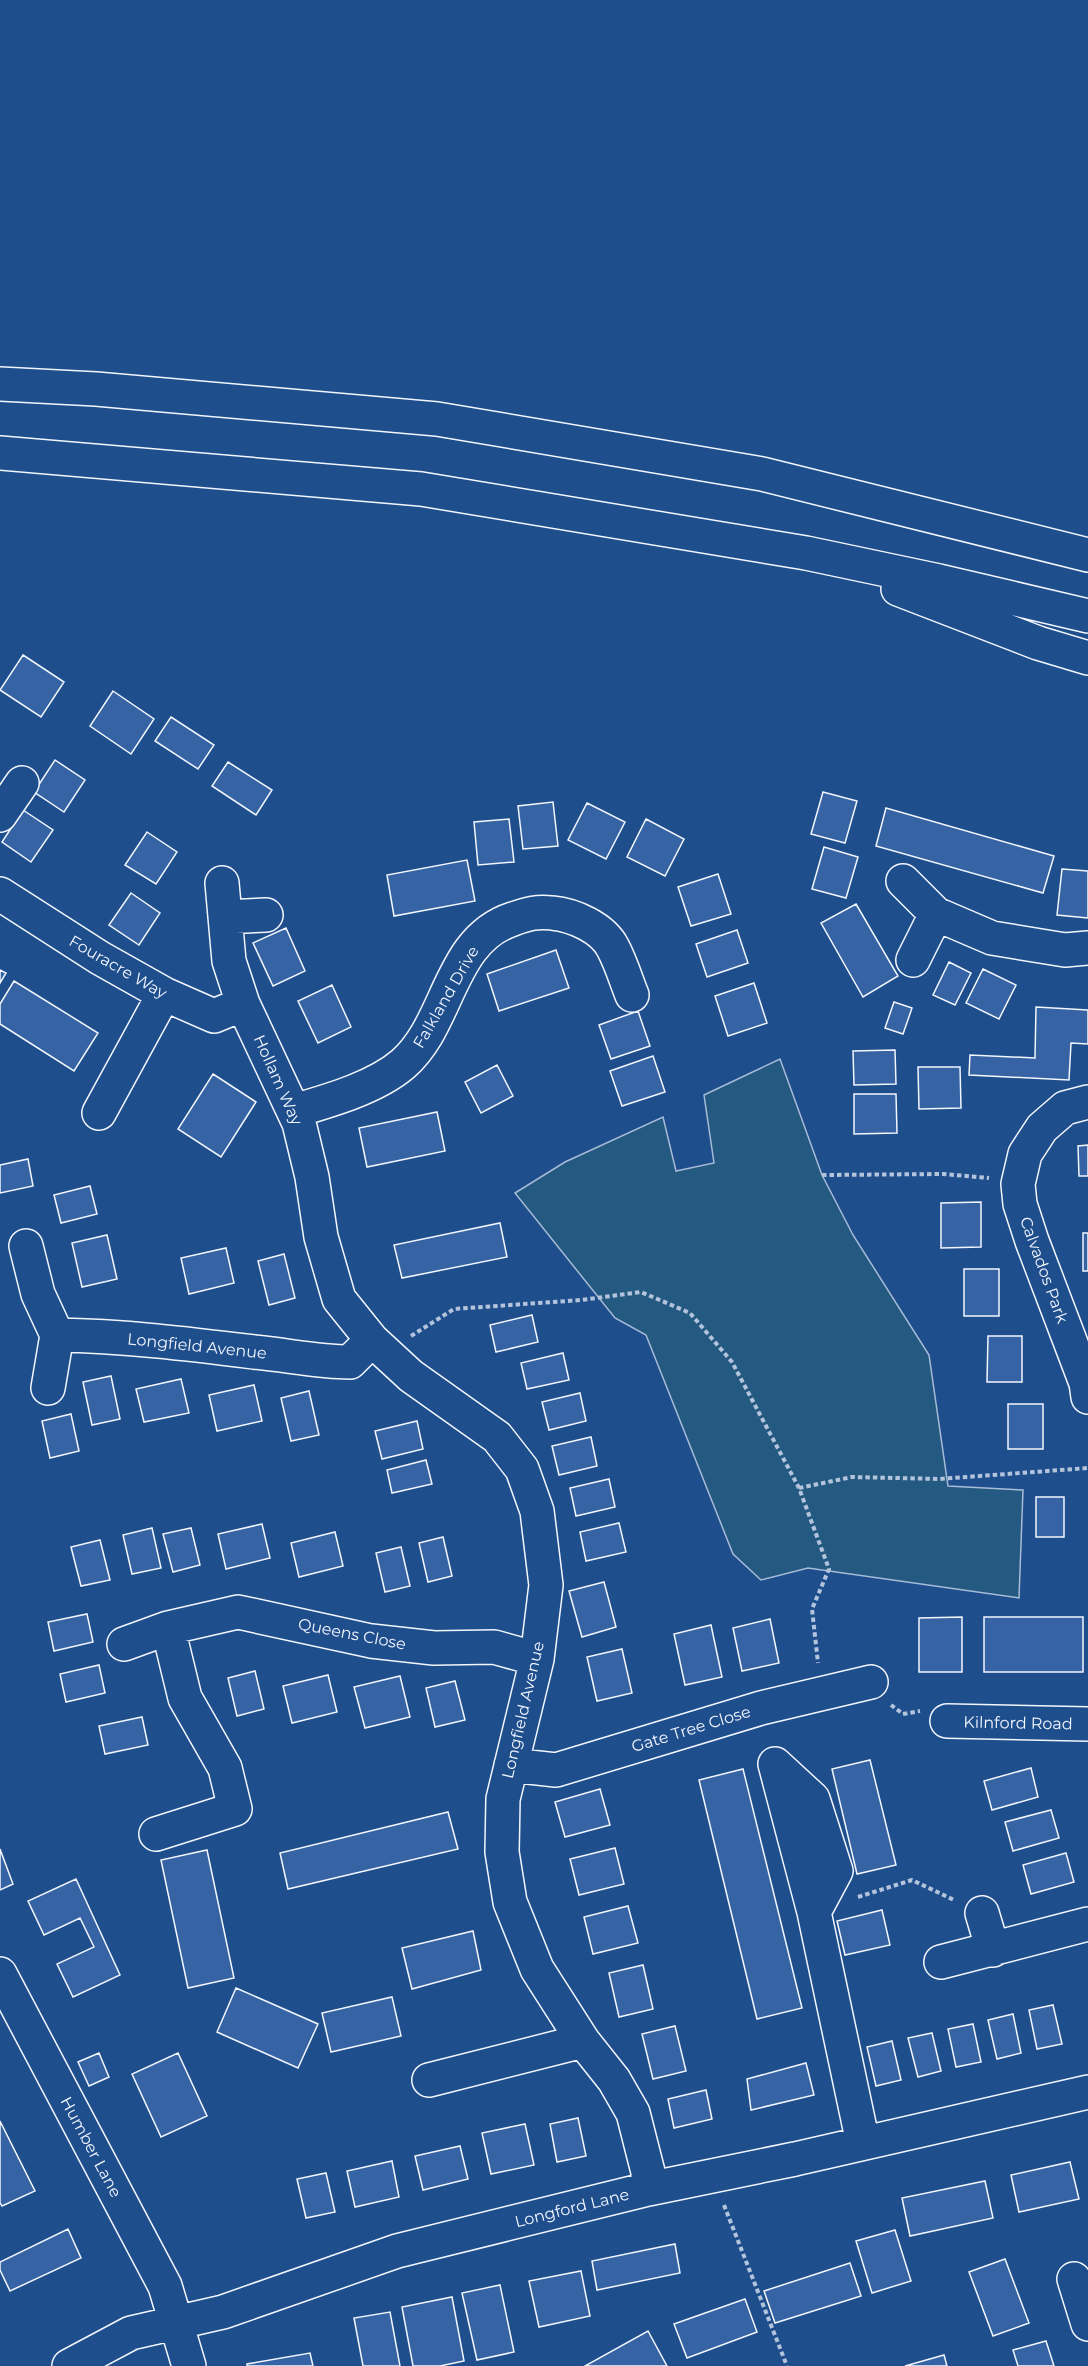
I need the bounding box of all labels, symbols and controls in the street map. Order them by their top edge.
street label: Fouracre Way [66,931,170,1003]
street label: Falkland Drive [409,943,483,1051]
street label: Hollam Way [250,1032,307,1128]
street label: Calvados Park [1016,1214,1072,1326]
street label: Longfield Avenue [126,1329,268,1363]
street label: Queens Close [296,1614,408,1654]
street label: Longfield Avenue [498,1640,548,1780]
street label: Gate Tree Close [629,1702,753,1756]
street label: Kilnford Road [963,1713,1073,1733]
street label: Humber Lane [57,2093,125,2201]
street label: Longford Lane [513,2185,631,2231]

